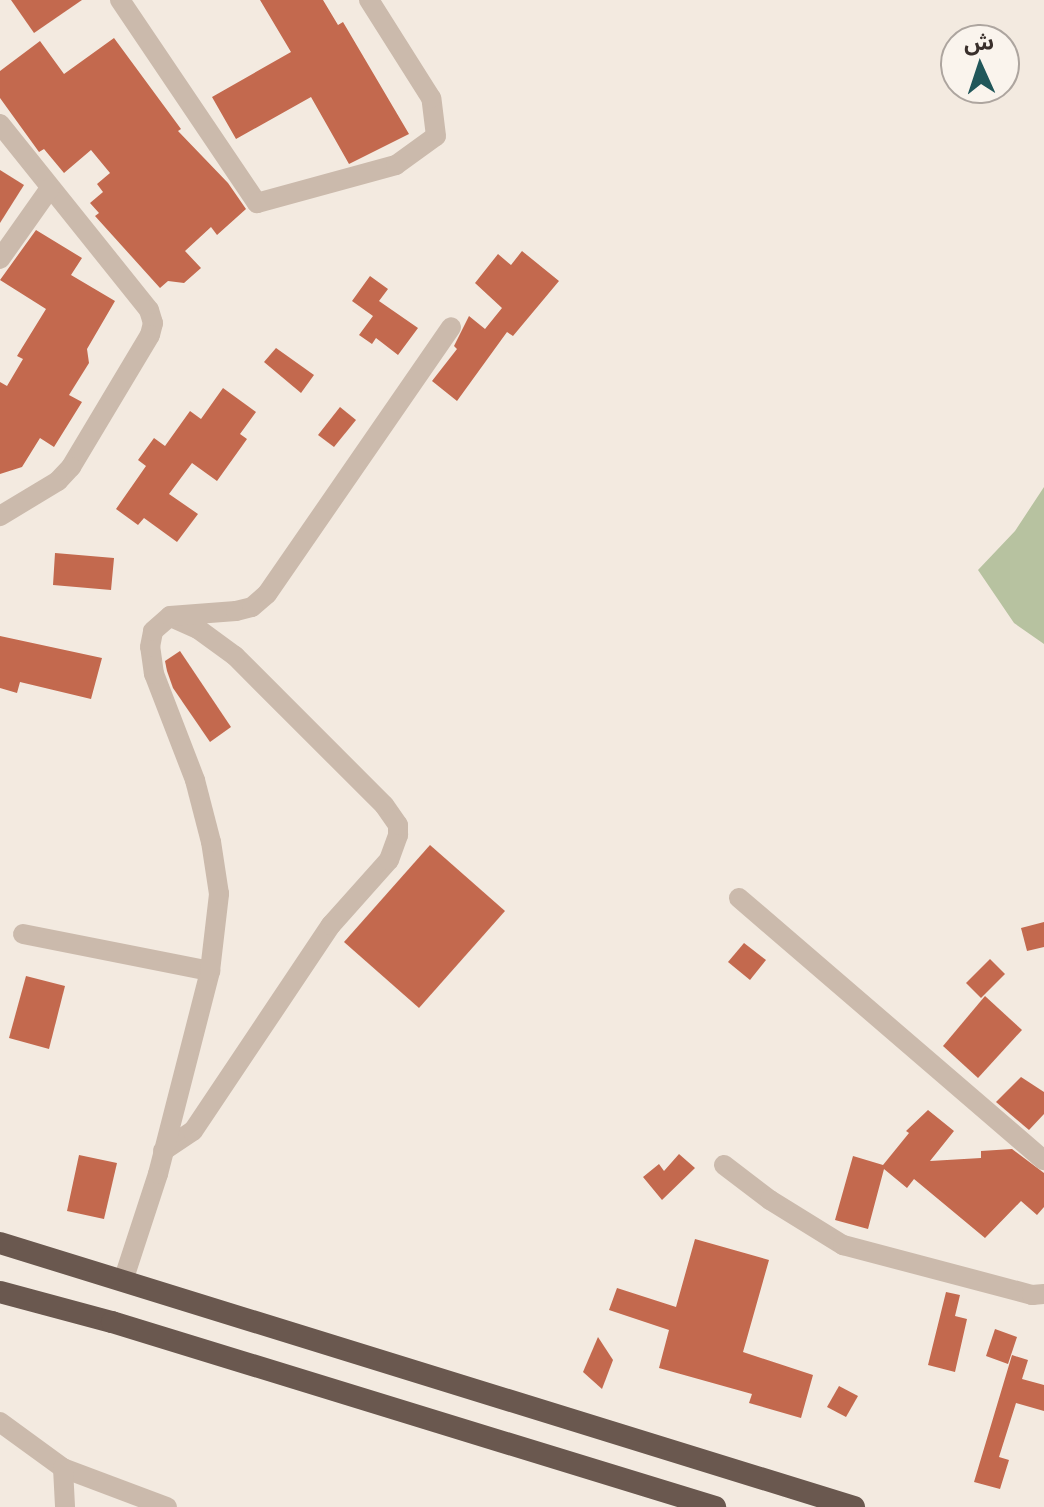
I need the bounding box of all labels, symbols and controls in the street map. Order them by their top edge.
north arrow [940,24,1020,104]
text: ش [963,27,995,56]

